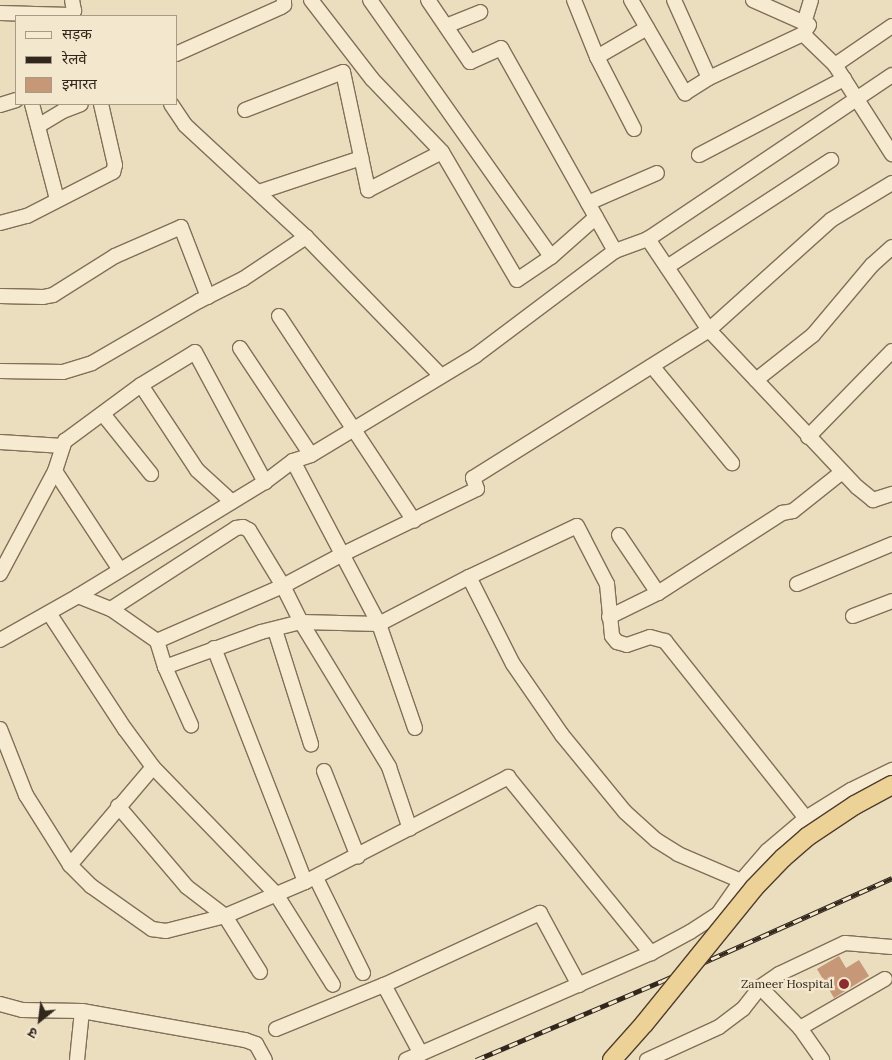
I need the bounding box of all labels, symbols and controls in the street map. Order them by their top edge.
legend [15,15,178,105]
text: सड़क [62,24,92,43]
text: रेलवे [62,49,87,68]
text: इमारत [62,74,97,93]
place label: Zameer Hospital [741,977,833,991]
marker: Zameer Hospital [837,977,851,991]
north arrow [15,995,65,1045]
text: उ [25,1023,41,1043]

